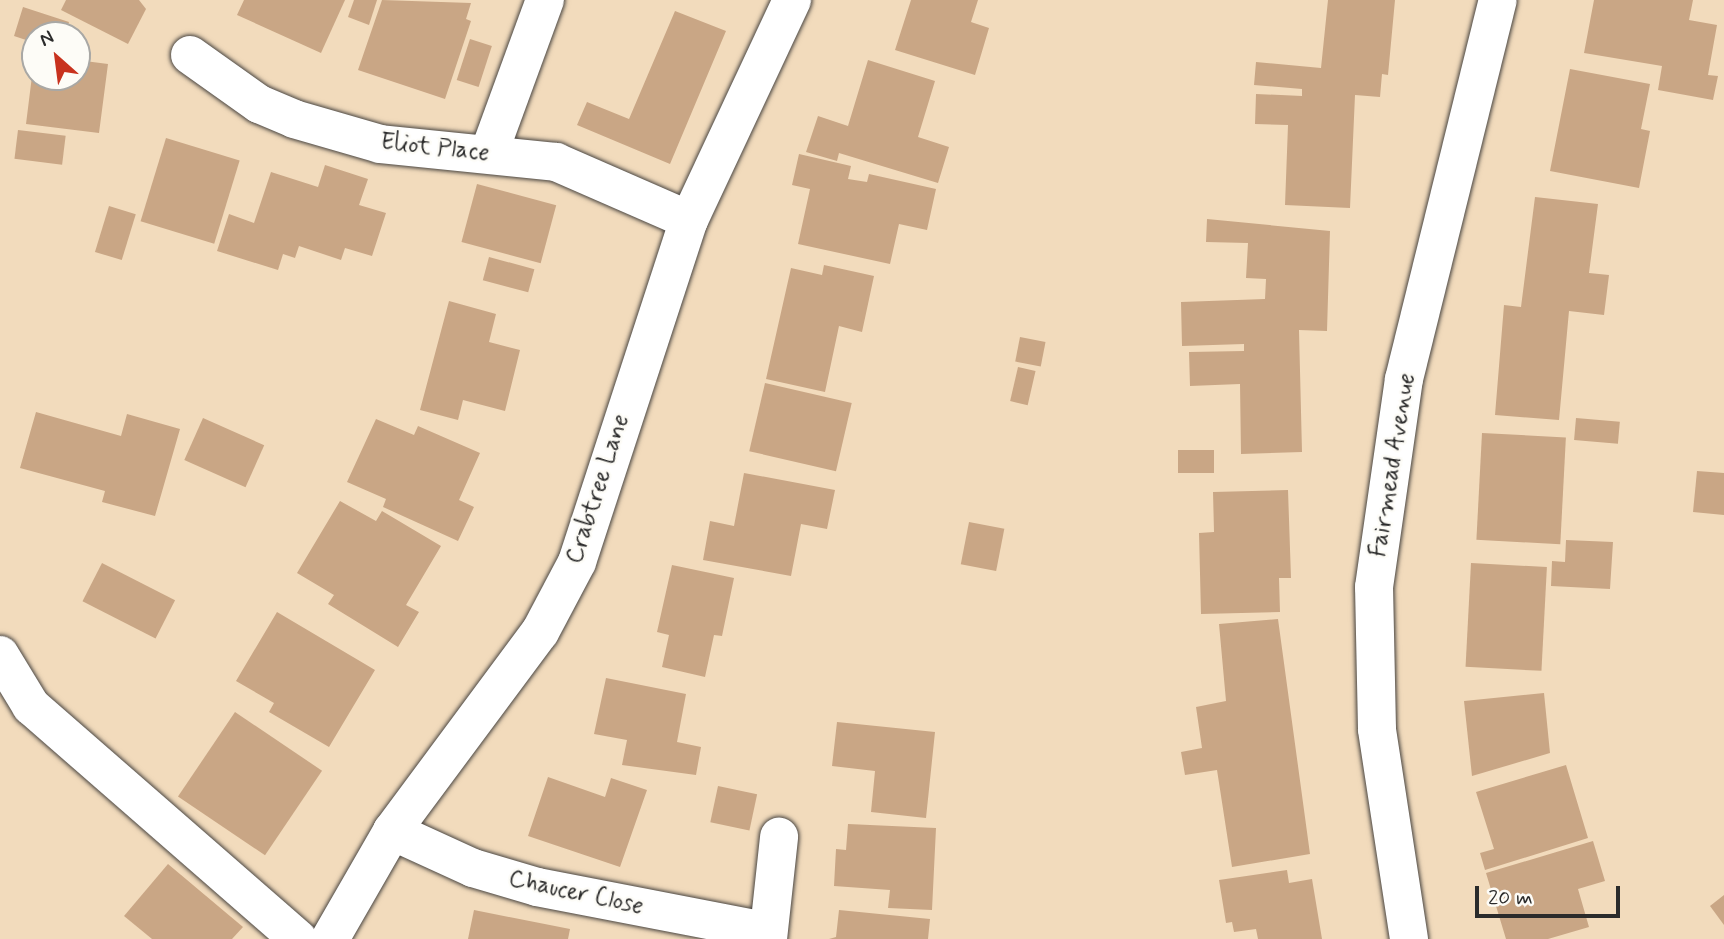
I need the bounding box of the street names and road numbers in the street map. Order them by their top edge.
street label: Eliot Place [379,128,491,168]
street label: Fairmead Avenue [1365,373,1421,557]
street label: Crabtree Lane [560,411,636,567]
street label: Chaucer Close [504,864,648,922]

